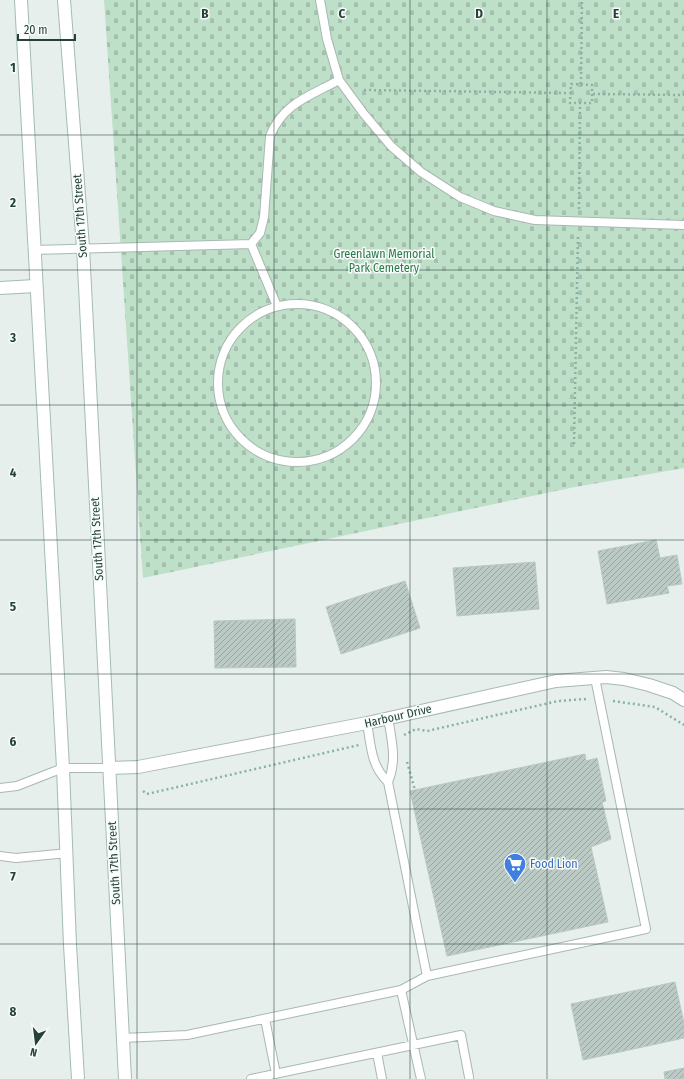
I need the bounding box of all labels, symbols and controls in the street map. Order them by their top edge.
text: B [201,6,209,21]
text: C [339,6,346,21]
text: D [475,6,483,21]
text: E [613,6,619,21]
scale bar [18,16,75,42]
text: 20 m [24,23,48,37]
text: 1 [10,60,16,75]
street label: South 17th Street [70,174,90,258]
text: 2 [9,195,16,210]
park label: Greenlawn Memorial Park Cemetery [334,247,434,275]
text: 3 [9,330,16,345]
text: 4 [10,465,17,480]
street label: South 17th Street [88,497,106,581]
text: 5 [10,599,16,614]
street label: Harbour Drive [363,701,433,731]
text: 6 [10,734,17,749]
street label: South 17th Street [105,821,123,905]
supermarket icon: Food Lion [502,851,528,884]
place label: Food Lion [530,857,578,871]
text: 7 [10,869,16,884]
text: 8 [10,1004,17,1019]
north arrow [16,1023,56,1063]
text: N [29,1045,38,1059]

